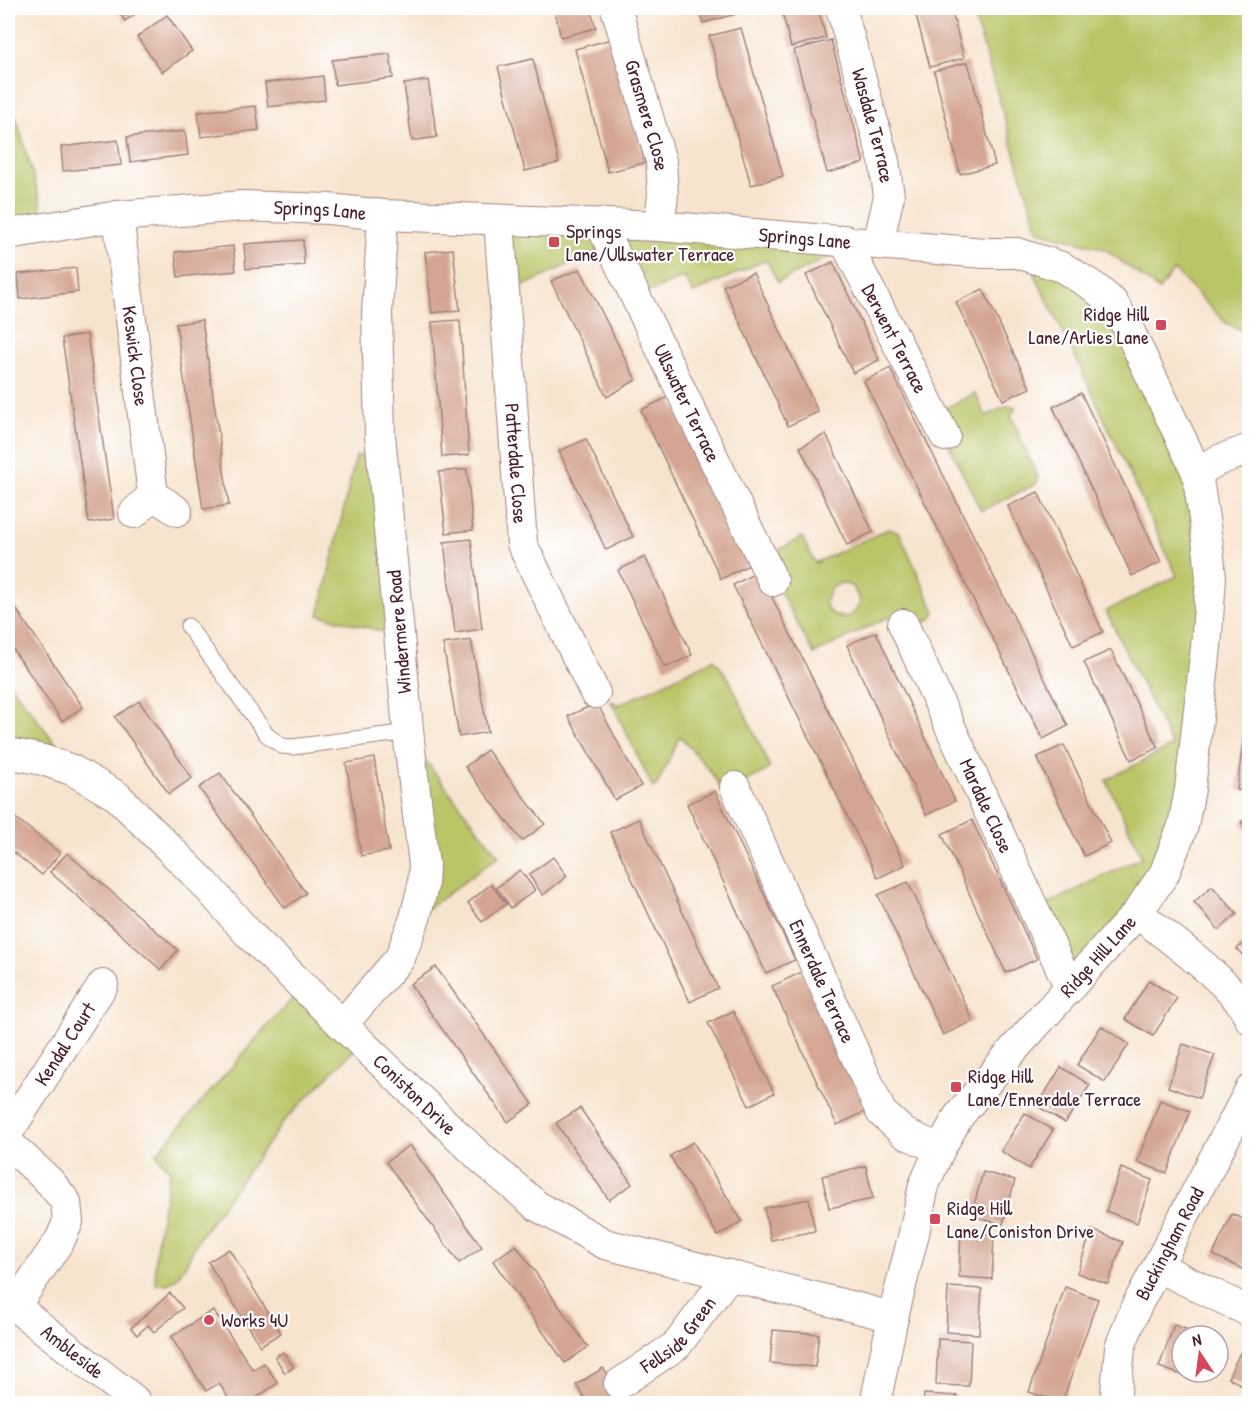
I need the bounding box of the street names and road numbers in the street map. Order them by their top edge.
street label: Grasmere Close [619,56,676,172]
street label: Wasdale Terrace [846,65,901,185]
street label: Springs Lane [273,193,368,226]
street label: Springs Lane [758,220,852,255]
street label: Derwent Terrace [856,279,935,398]
street label: Keswick Close [116,304,156,407]
street label: Ullswater Terrace [647,339,727,466]
street label: Patterdale Close [499,402,535,524]
street label: Windermere Road [380,569,417,695]
street label: Mardale Close [954,754,1020,857]
street label: Ridge Hill Lane [1053,909,1142,1003]
street label: Ennerdale Terrace [783,915,862,1047]
street label: Kendal Court [28,996,102,1091]
street label: Coniston Drive [367,1047,463,1141]
street label: Buckingham Road [1128,1182,1210,1304]
street label: Fellside Green [634,1290,722,1379]
street label: Ambleside [36,1318,110,1384]

